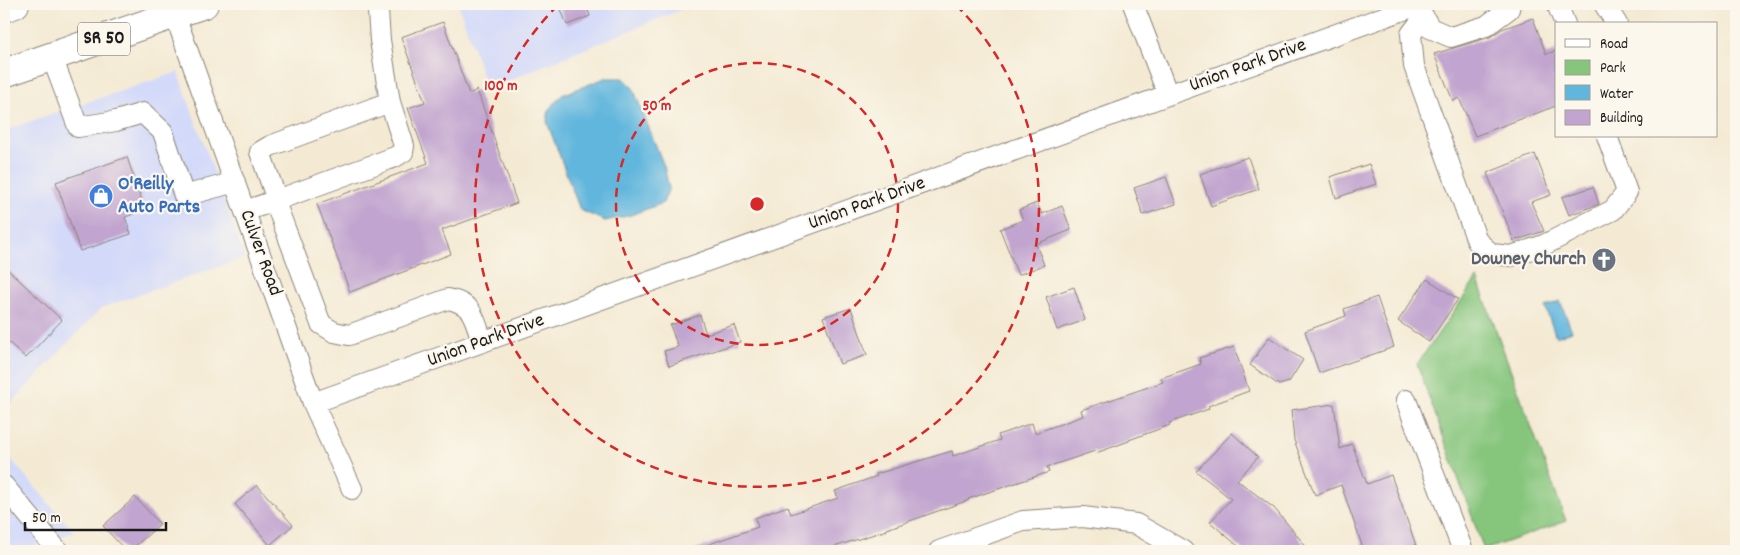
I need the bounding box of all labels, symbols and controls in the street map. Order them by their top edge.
road number: SR 50 [78,22,130,56]
legend [1555,22,1718,138]
street label: Union Park Drive [1186,32,1311,100]
text: Road [1600,34,1628,56]
text: Park [1600,58,1626,80]
text: 100 m [484,76,518,98]
text: Water [1600,84,1634,106]
text: 50 m [643,96,671,118]
text: Building [1600,108,1643,130]
street label: Union Park Drive [805,170,930,238]
place label: O'Reilly Auto Parts [118,171,200,222]
shop icon: O'Reilly Auto Parts [88,183,114,209]
centre of rings [748,195,766,213]
street label: Culver Road [231,206,289,300]
place label: Downey Church [1471,246,1586,274]
church icon: Downey Church [1591,247,1617,273]
street label: Union Park Drive [424,307,549,375]
scale bar [25,500,166,532]
text: 50 m [32,508,61,530]

